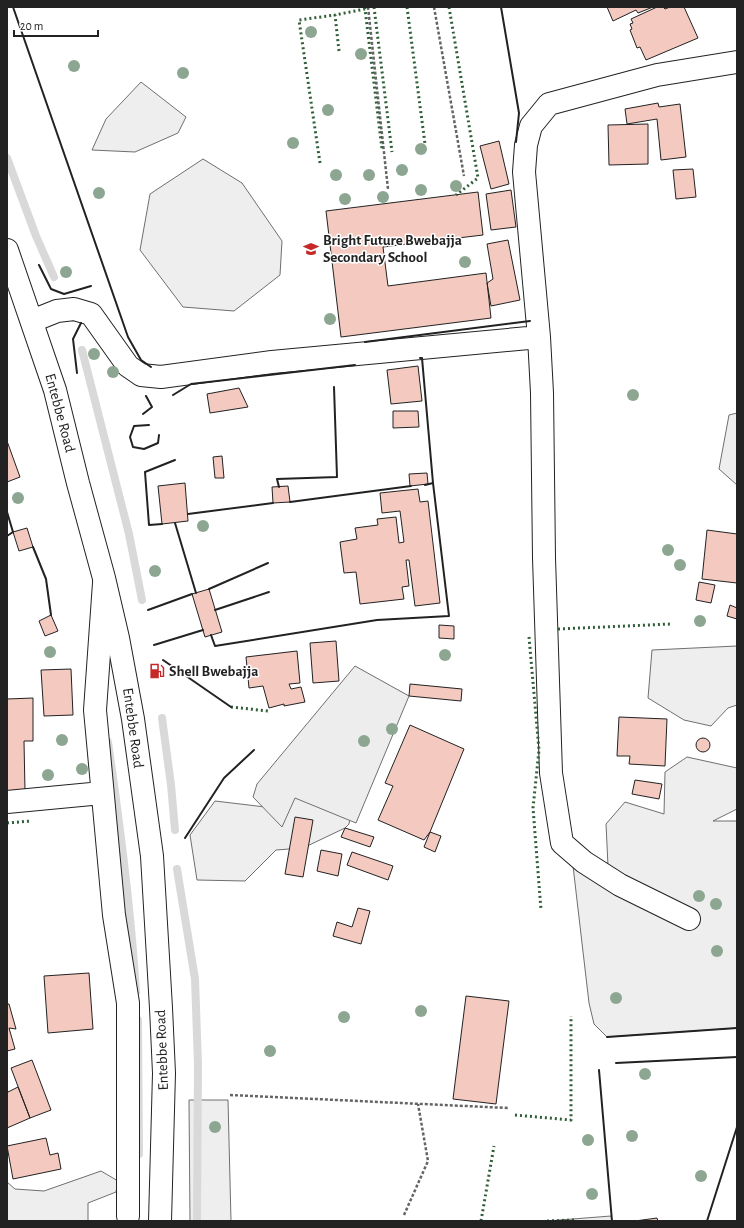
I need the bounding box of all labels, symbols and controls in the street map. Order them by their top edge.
scale bar [14,12,98,38]
text: 20 m [20,20,43,32]
place label: Bright Future Bwebajja Secondary School [323,233,462,265]
school or university icon: Bright Future Bwebajja Secondary School [302,240,320,258]
street label: Entebbe Road [42,372,78,454]
fuel station icon: Shell Bwebajja [148,662,166,680]
place label: Shell Bwebajja [169,664,258,679]
street label: Entebbe Road [120,687,146,769]
street label: Entebbe Road [153,1009,171,1091]

